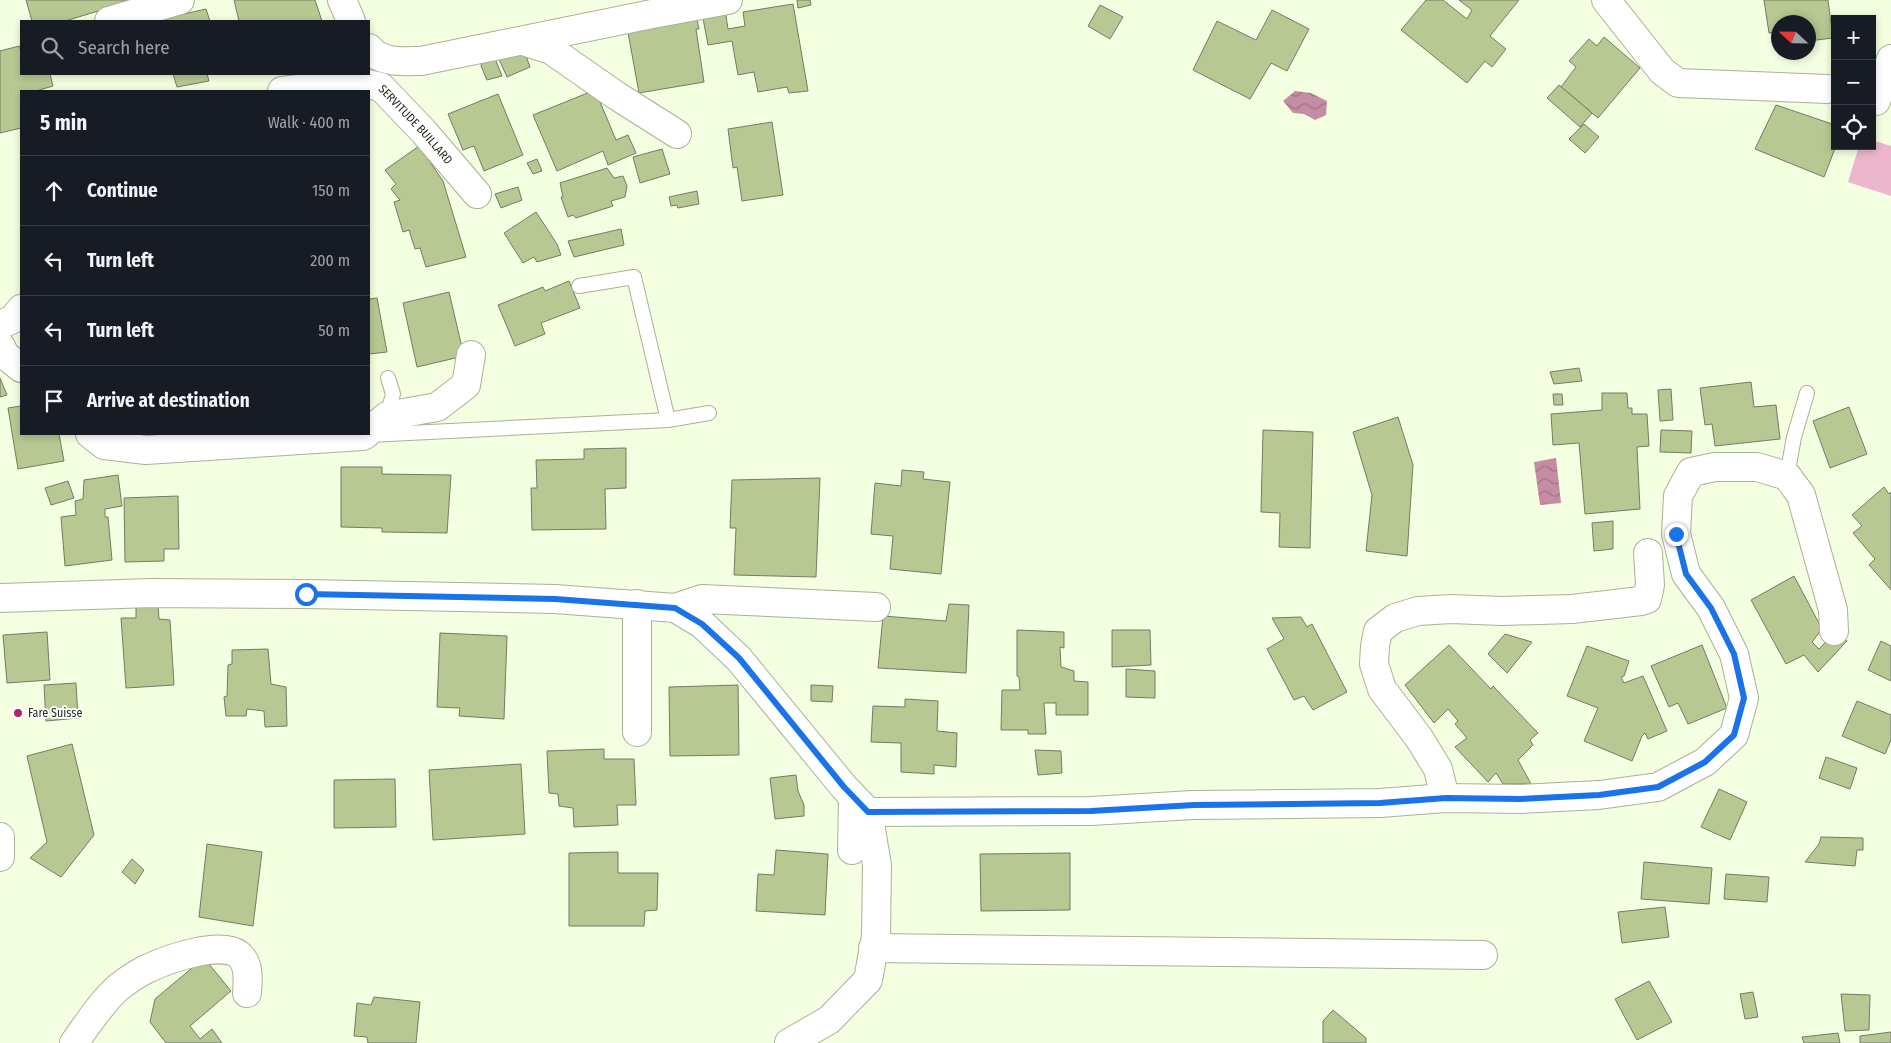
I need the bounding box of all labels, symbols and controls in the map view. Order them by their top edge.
north arrow [1771,15,1816,60]
map controls [1831,15,1876,150]
button: + [1831,15,1876,60]
search box [20,20,370,75]
icon: search [38,34,66,62]
text: Search here [78,36,170,59]
button: − [1831,60,1876,105]
street label: SERVITUDE BUILLARD [376,82,455,167]
button: locate [1831,105,1876,150]
text: 5 min [40,110,87,136]
text: Walk · 400 m [268,113,350,132]
icon: ahead [40,177,68,205]
text: Continue [87,179,158,202]
text: 150 m [312,181,350,200]
icon: left [40,247,68,275]
text: Turn left [87,249,154,272]
text: 200 m [310,251,350,270]
icon: left [40,317,68,345]
text: Turn left [87,319,154,342]
text: 50 m [318,321,350,340]
icon: arrive [40,387,68,415]
text: Arrive at destination [87,389,250,412]
route end [1665,523,1688,546]
route start [295,583,318,606]
place label: Fare Suisse [28,706,82,720]
marker: Fare Suisse [12,707,24,719]

